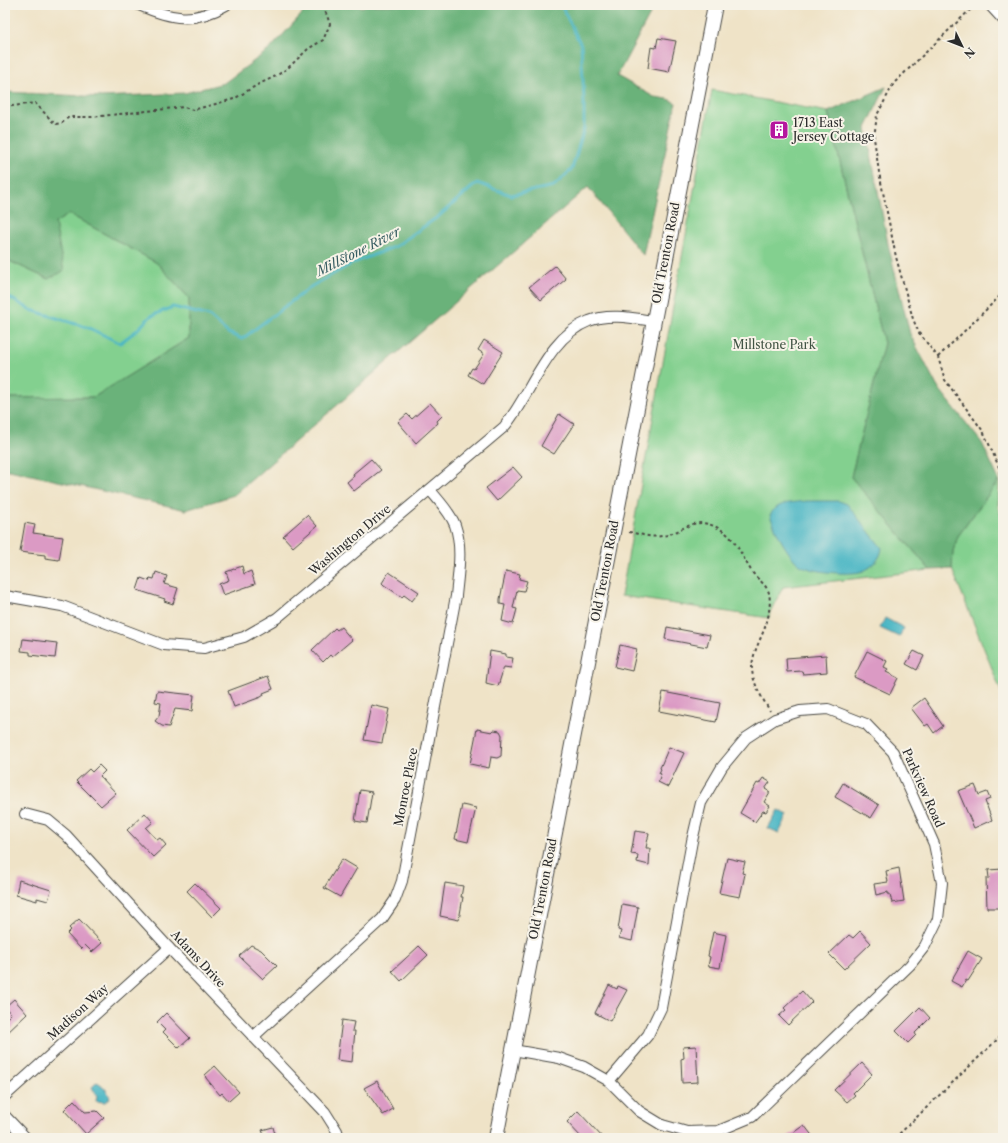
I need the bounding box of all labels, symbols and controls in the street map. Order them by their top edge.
north arrow [942,26,982,66]
text: N [961,45,978,61]
place label: 1713 East Jersey Cottage [791,115,875,144]
building icon: 1713 East Jersey Cottage [768,119,790,141]
street label: Old Trenton Road [648,200,683,305]
water label: Millstone River [312,223,404,280]
park label: Millstone Park [732,337,817,352]
street label: Washington Drive [305,501,394,579]
street label: Old Trenton Road [587,518,622,623]
street label: Monroe Place [391,746,421,827]
street label: Parkview Road [899,746,948,830]
street label: Old Trenton Road [525,836,560,941]
street label: Adams Drive [167,926,229,991]
street label: Madison Way [44,980,112,1043]

